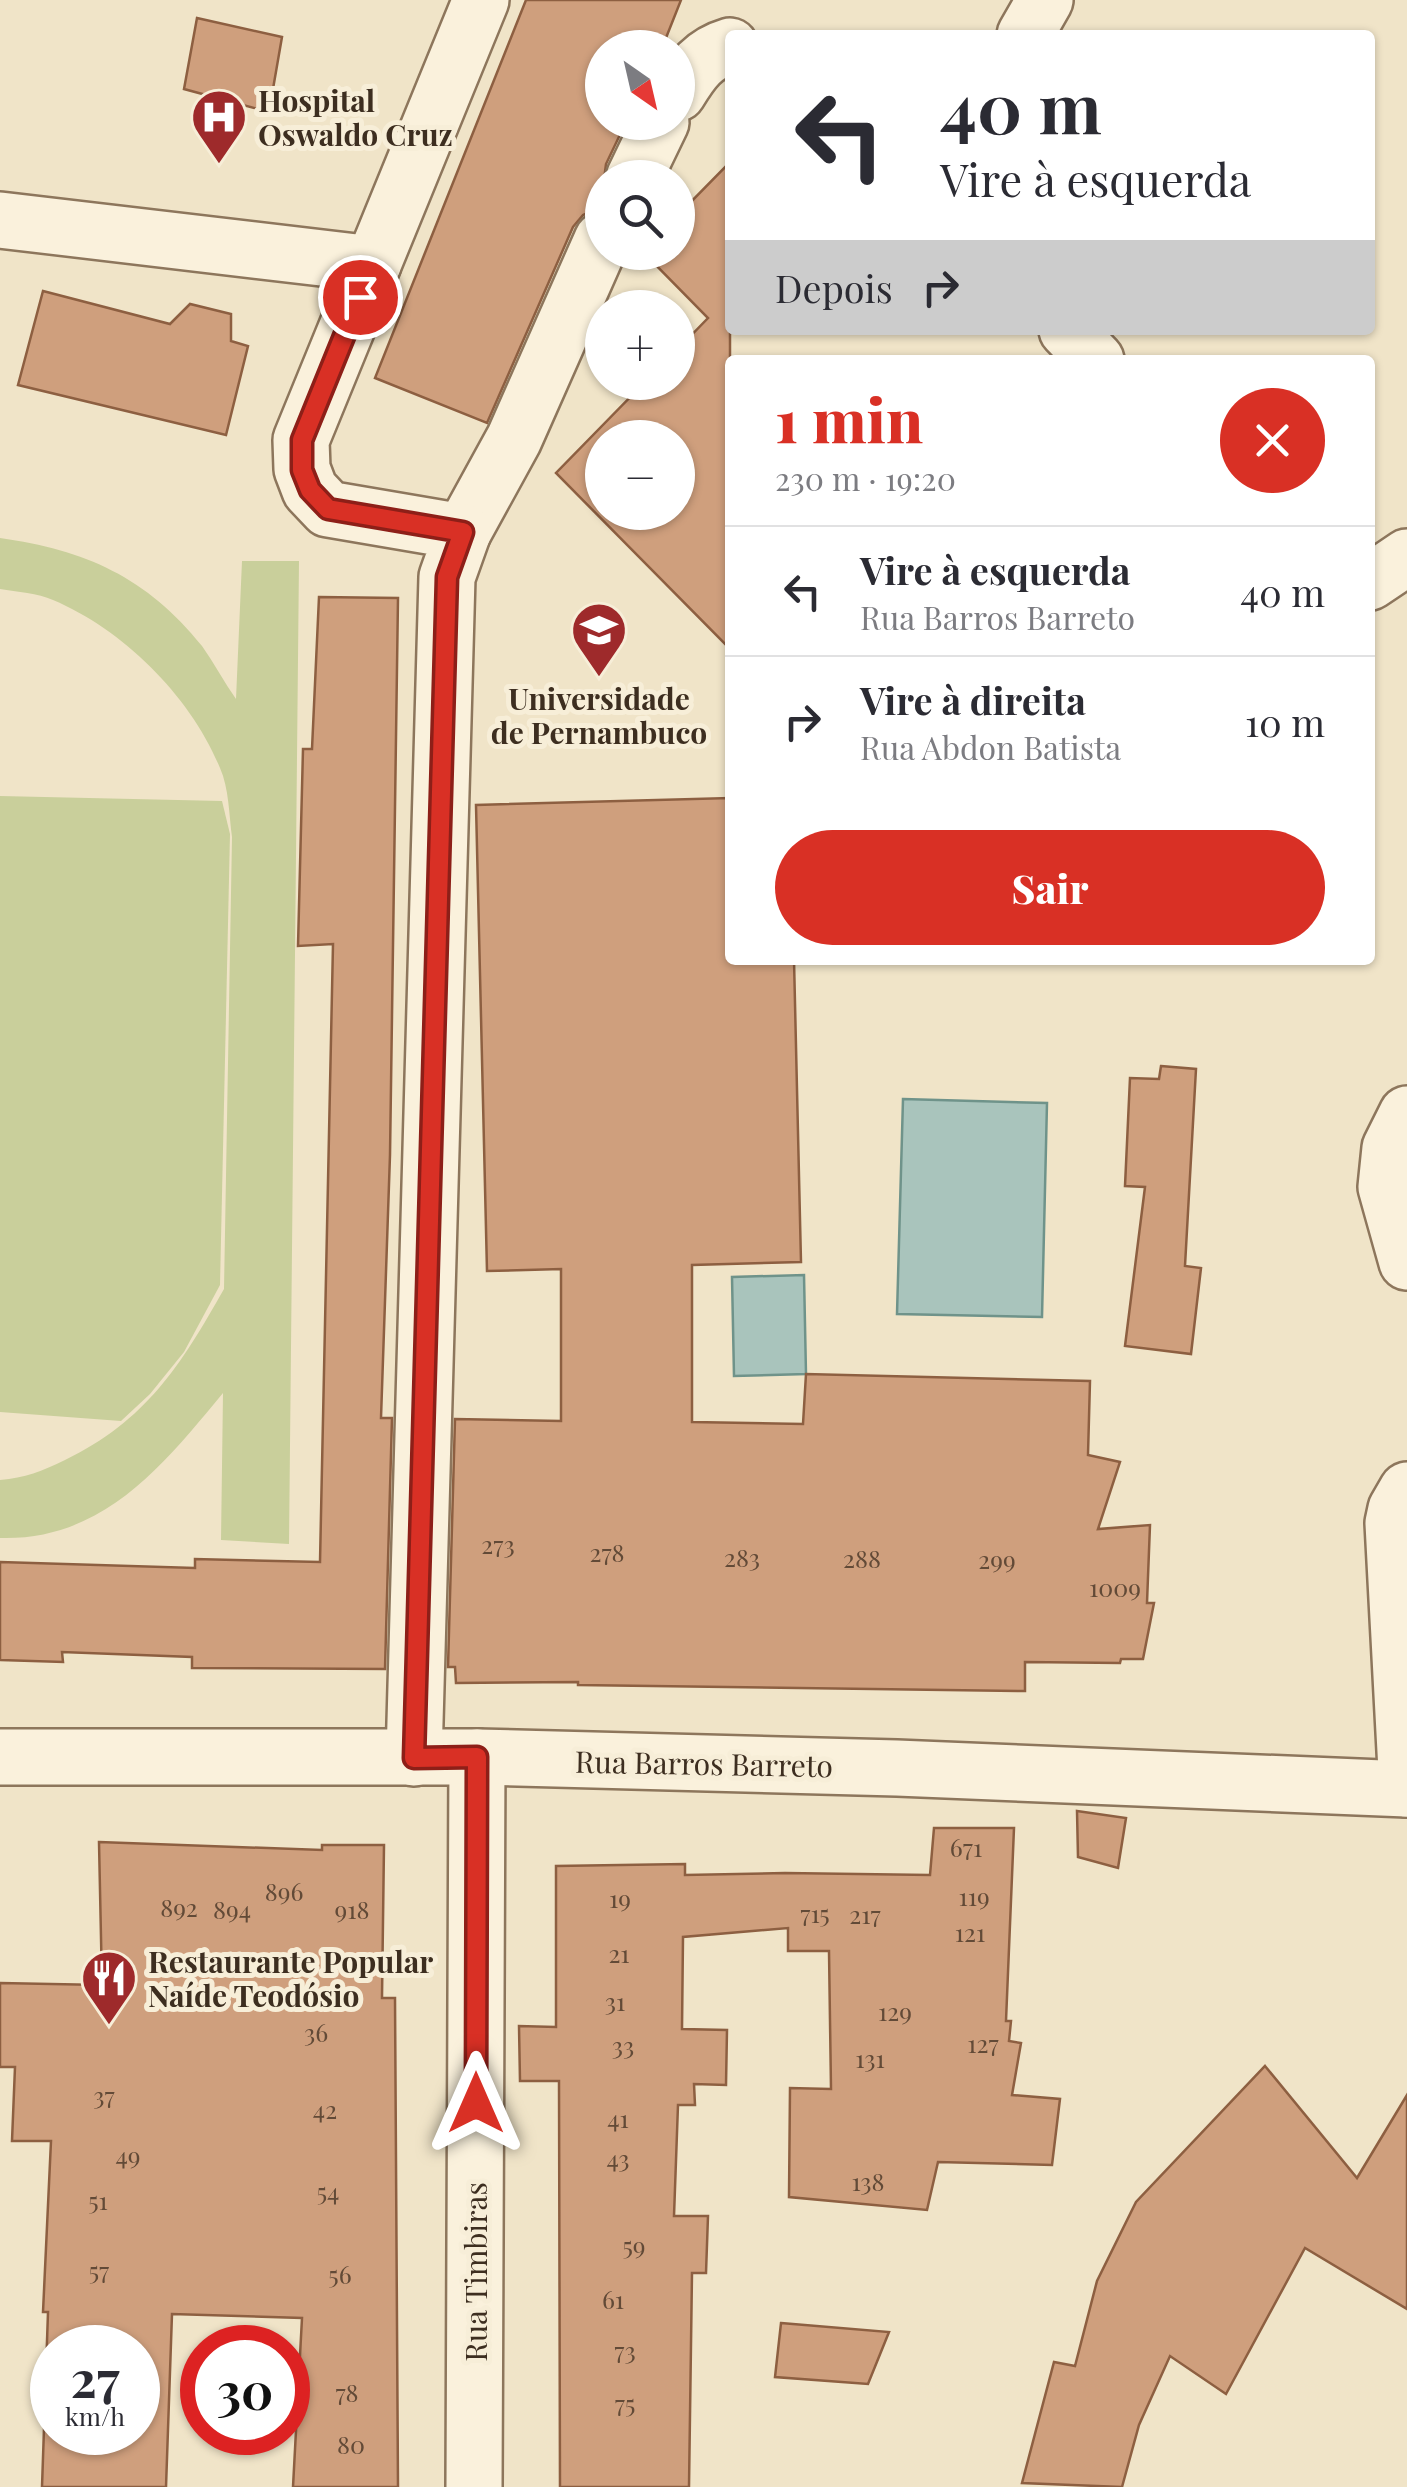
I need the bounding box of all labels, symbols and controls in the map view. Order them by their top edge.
north arrow [585,30,695,140]
map controls [585,30,695,530]
text: 40 m [940,58,1102,152]
icon: left [775,70,905,200]
place label: Hospital Oswaldo Cruz [258,80,453,154]
hospital icon: Hospital Oswaldo Cruz [189,87,249,166]
text: Vire à esquerda [940,148,1251,208]
button: search [585,160,695,270]
pin [318,255,403,340]
icon: right [913,260,968,315]
text: Depois [775,262,893,313]
icon: arrive [333,270,388,325]
button: + [585,290,695,400]
text: 1 min [775,378,923,458]
button: close [1220,388,1325,493]
button: − [585,420,695,530]
text: 230 m · 19:20 [775,456,956,499]
text: Vire à esquerda [860,544,1130,595]
icon: left [775,564,830,619]
text: 40 m [1240,566,1325,617]
text: Rua Barros Barreto [860,595,1135,638]
school or university icon: Universidade de Pernambuco [569,600,629,679]
text: Vire à direita [860,674,1086,725]
place label: Universidade de Pernambuco [491,678,707,752]
icon: right [775,694,830,749]
text: 10 m [1245,696,1325,747]
text: Rua Abdon Batista [860,725,1121,768]
button: Sair [775,830,1325,945]
house number: 273 [481,1527,515,1560]
house number: 278 [589,1535,625,1568]
house number: 283 [724,1540,760,1573]
house number: 288 [843,1541,881,1574]
house number: 299 [978,1542,1016,1575]
house number: 1009 [1089,1570,1141,1603]
street label: Rua Barros Barreto [575,1741,833,1785]
house number: 671 [950,1830,982,1863]
house number: 896 [265,1874,303,1907]
house number: 119 [958,1879,990,1912]
house number: 19 [609,1881,631,1914]
house number: 892 [160,1890,198,1923]
house number: 894 [213,1892,251,1925]
house number: 918 [335,1892,369,1925]
house number: 715 [800,1896,830,1929]
house number: 217 [849,1897,881,1930]
house number: 121 [955,1915,985,1948]
house number: 21 [608,1936,630,1969]
place label: Restaurante Popular Naíde Teodósio [148,1941,433,2015]
restaurant icon: Restaurante Popular Naíde Teodósio [79,1948,139,2027]
house number: 31 [605,1984,625,2017]
house number: 129 [878,1994,912,2027]
house number: 36 [304,2015,328,2048]
house number: 127 [967,2026,999,2059]
house number: 33 [612,2028,634,2061]
house number: 131 [855,2041,885,2074]
position arrow [424,2051,528,2155]
house number: 37 [93,2078,115,2111]
house number: 42 [313,2092,337,2125]
house number: 41 [607,2101,629,2134]
house number: 49 [115,2138,141,2171]
house number: 43 [606,2141,630,2174]
house number: 138 [851,2164,885,2197]
house number: 54 [317,2174,339,2207]
street label: Rua Timbiras [455,2182,495,2362]
house number: 51 [88,2183,108,2216]
house number: 59 [622,2228,646,2261]
house number: 57 [89,2253,109,2286]
house number: 56 [328,2257,352,2290]
house number: 61 [602,2282,624,2315]
speed limit sign: 30 [180,2325,310,2455]
house number: 73 [614,2333,636,2366]
text: 27 [71,2344,119,2411]
house number: 78 [335,2375,359,2408]
house number: 75 [615,2386,635,2419]
text: km/h [65,2399,125,2432]
house number: 80 [337,2427,365,2460]

